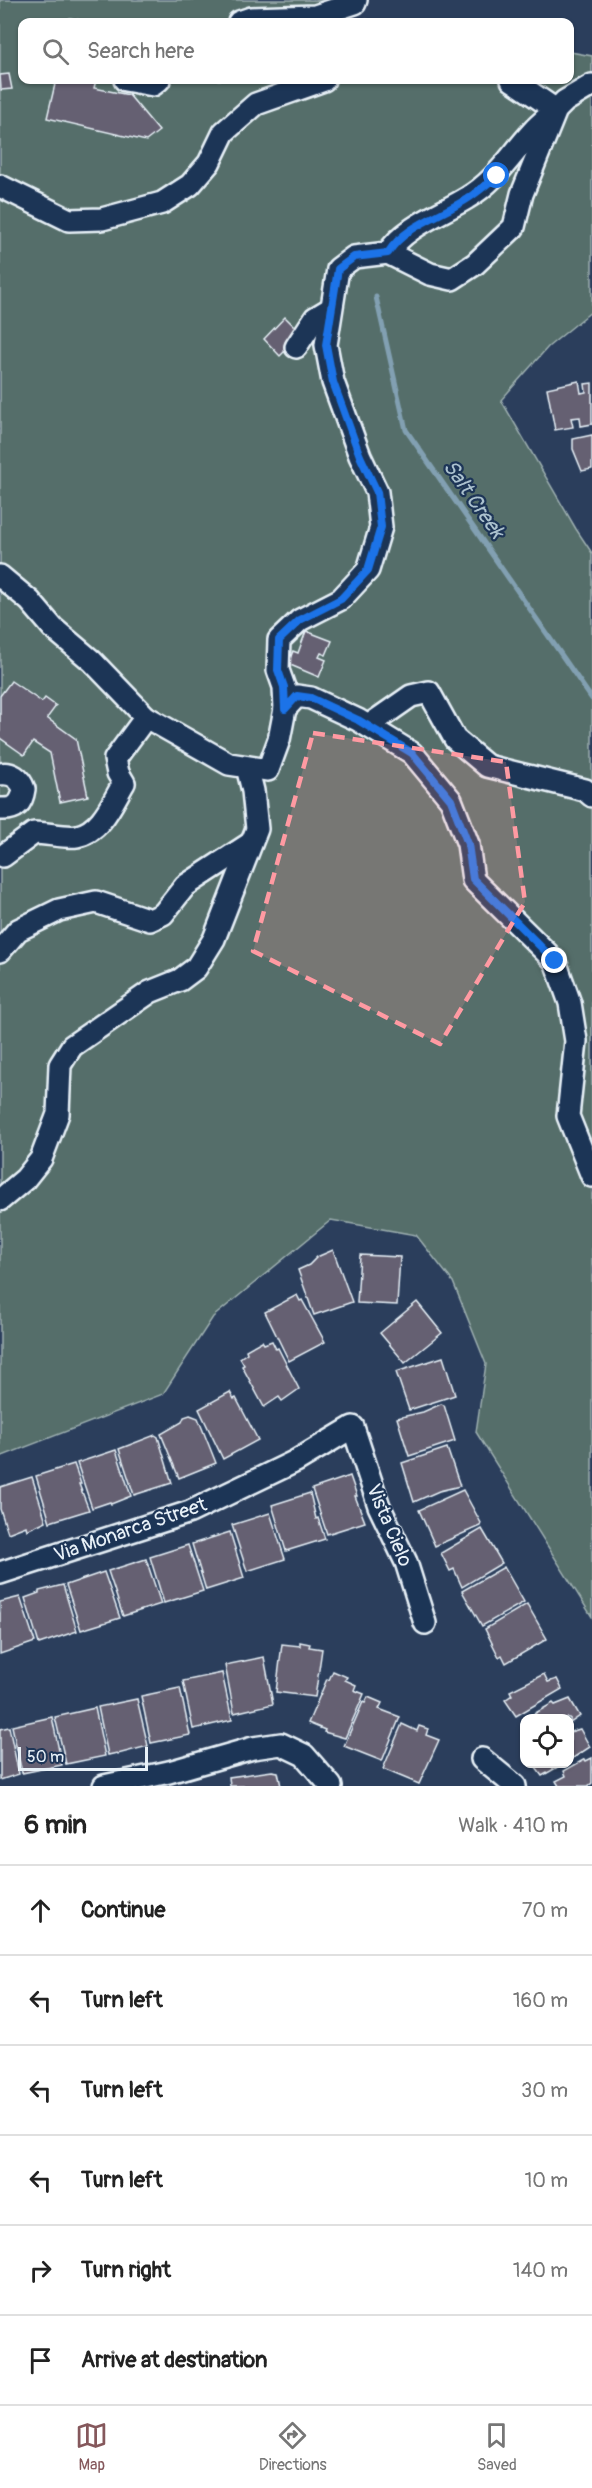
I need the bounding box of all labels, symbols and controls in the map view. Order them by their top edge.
search box [18,18,574,84]
icon: search [39,35,72,68]
text: Search here [87,37,194,65]
route start [483,162,509,188]
water label: Salt Creek [437,455,512,546]
route end [541,947,567,973]
street label: Vista Cielo [361,1480,418,1571]
street label: Via Monarca Street [50,1491,211,1567]
map controls [520,1714,574,1768]
button: locate [520,1714,574,1768]
scale bar [18,1744,148,1772]
text: 50 m [27,1747,64,1767]
text: 6 min [24,1809,87,1841]
text: Walk · 410 m [458,1813,568,1838]
icon: ahead [24,1894,57,1927]
text: Continue [81,1896,165,1924]
text: 70 m [522,1898,568,1923]
icon: left [24,1984,57,2017]
text: Turn left [81,1986,163,2014]
text: 160 m [513,1988,568,2013]
icon: left [24,2074,57,2107]
text: Turn left [81,2076,163,2104]
text: 30 m [521,2078,568,2103]
icon: left [24,2164,57,2197]
text: Turn left [81,2166,163,2194]
text: 10 m [524,2168,568,2193]
icon: right [24,2254,57,2287]
text: Turn right [81,2256,171,2284]
text: 140 m [513,2258,568,2283]
icon: arrive [24,2344,57,2377]
text: Arrive at destination [81,2346,267,2374]
tab: Map [75,2419,108,2475]
tab: Directions [259,2419,327,2475]
tab: Saved [477,2419,517,2475]

